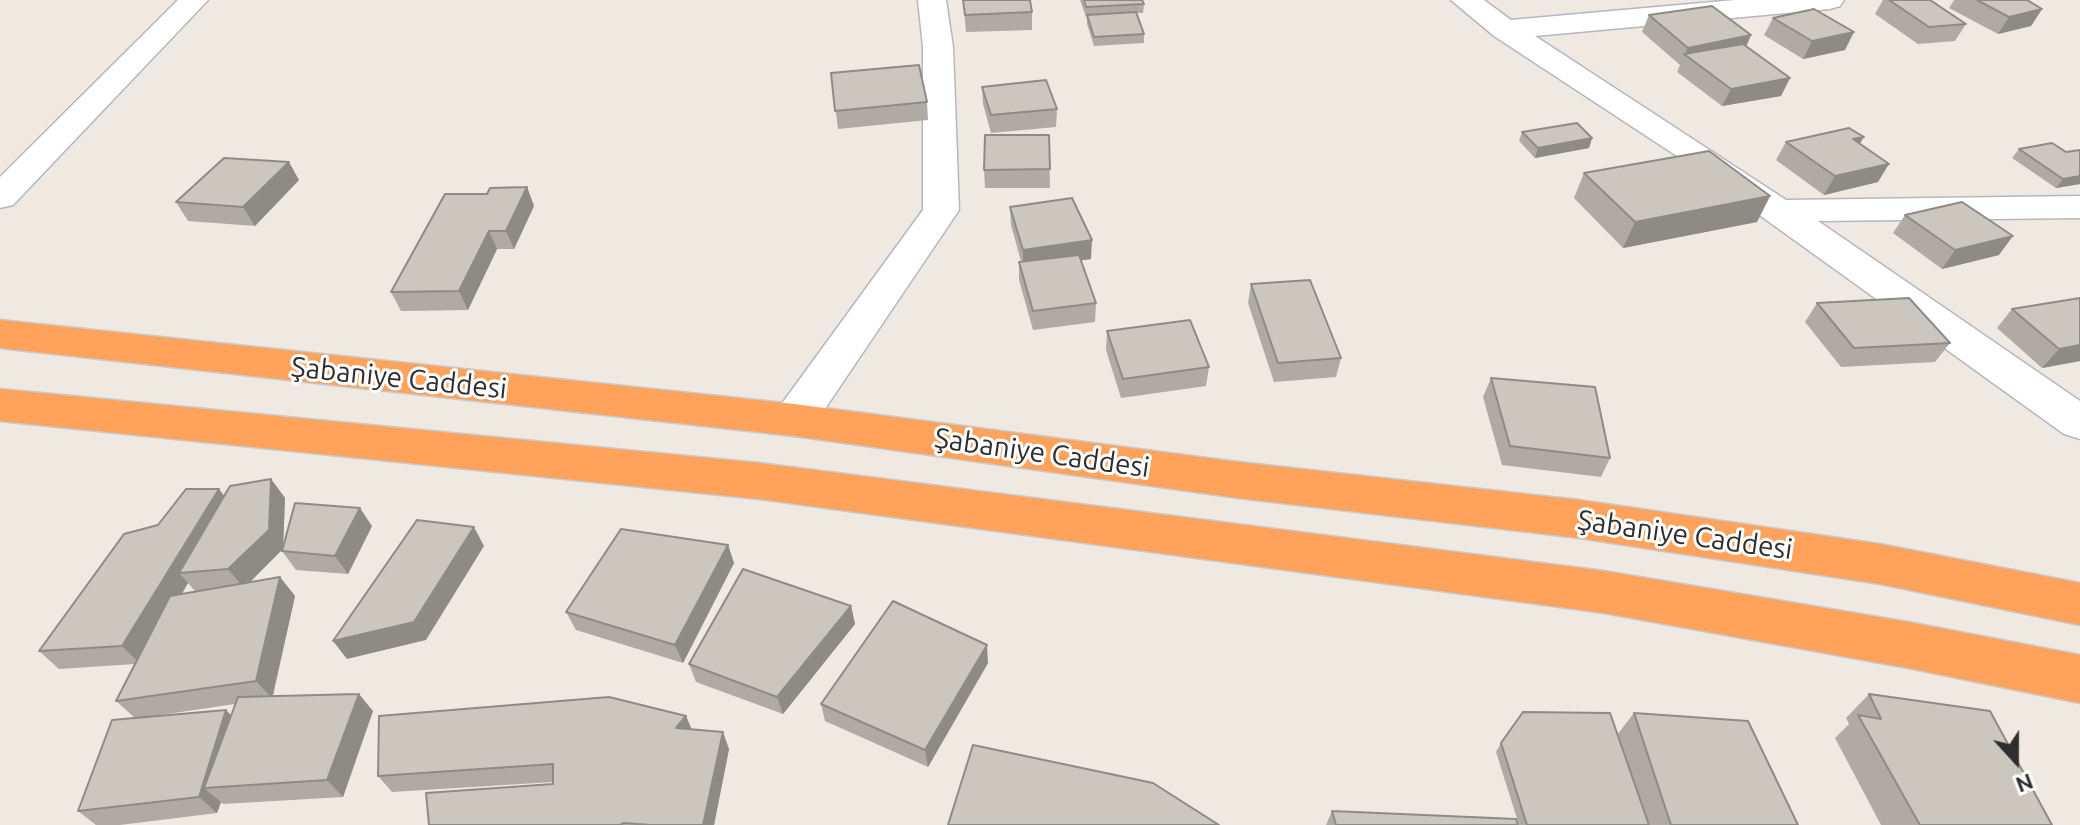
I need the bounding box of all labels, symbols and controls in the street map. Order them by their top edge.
street label: Şabaniye Caddesi [290,350,508,406]
street label: Şabaniye Caddesi [932,421,1152,485]
street label: Şabaniye Caddesi [1575,503,1795,567]
north arrow [1976,721,2056,801]
text: N [2013,769,2037,798]

